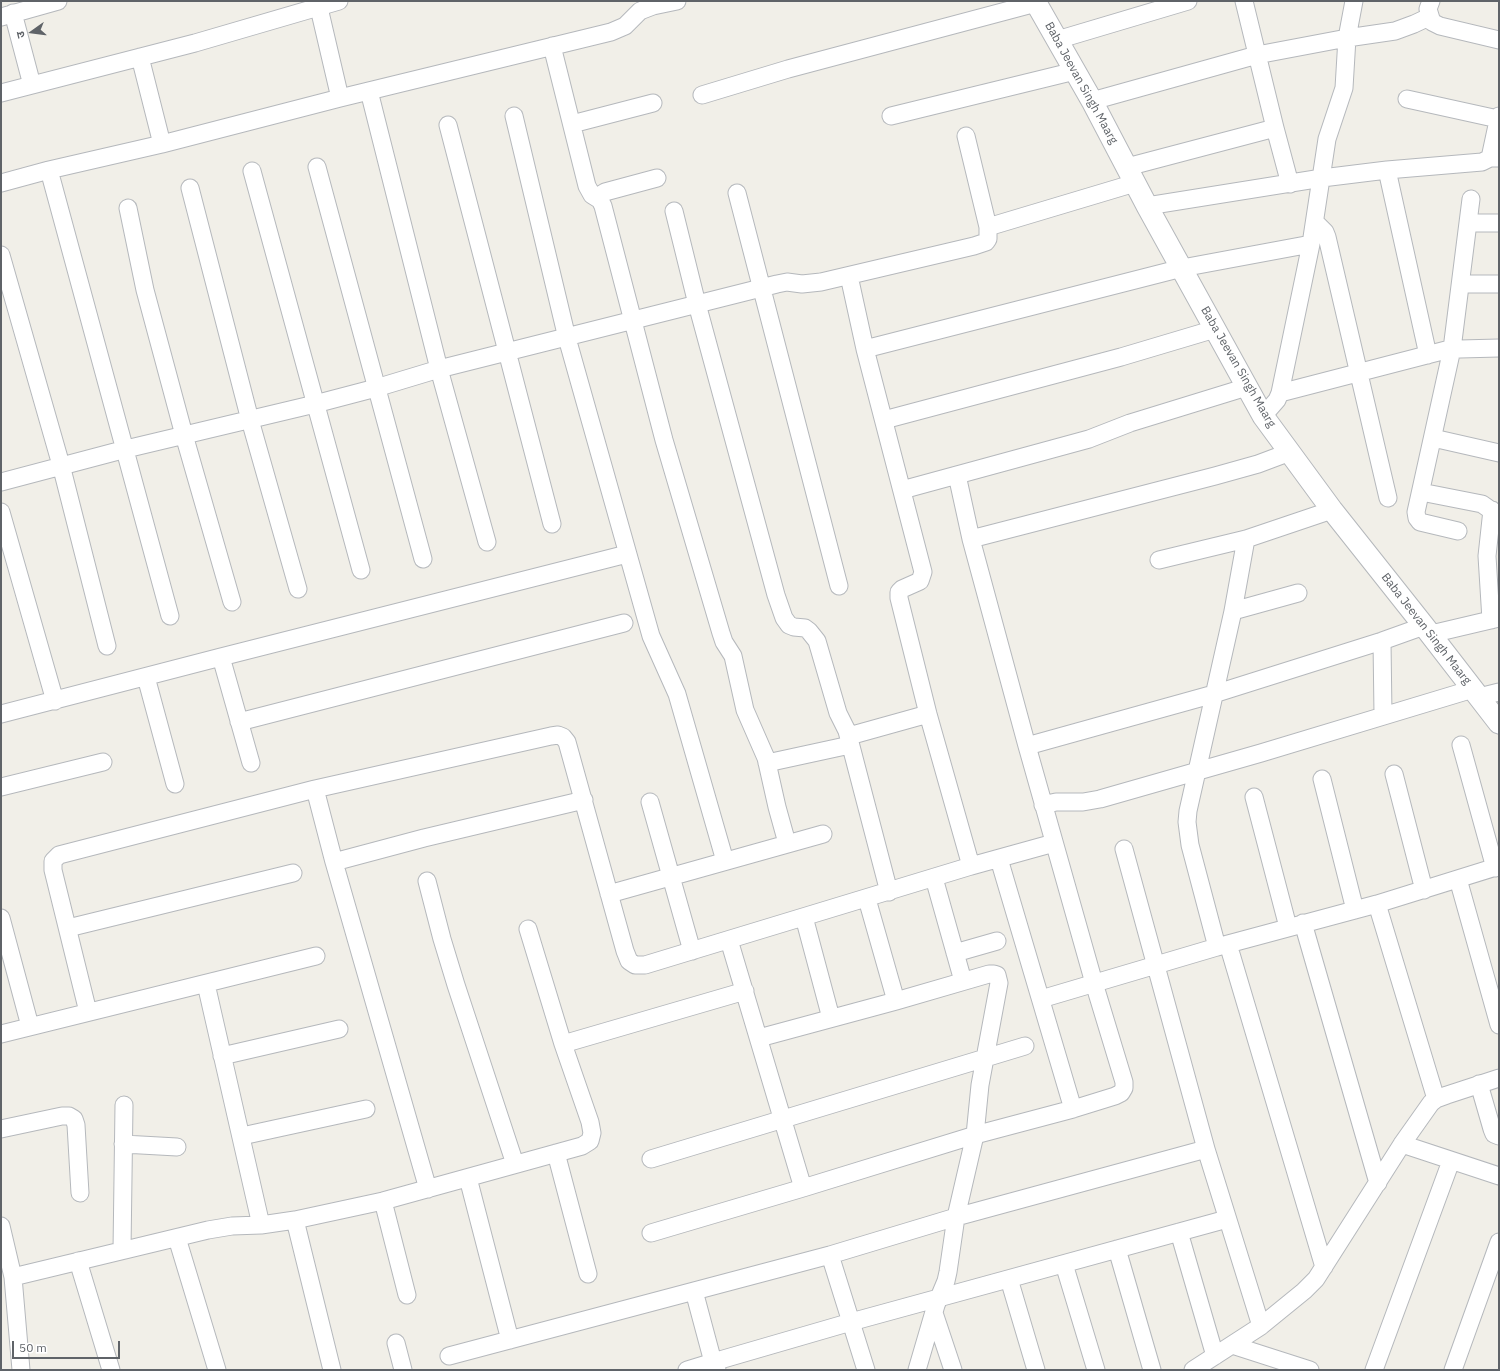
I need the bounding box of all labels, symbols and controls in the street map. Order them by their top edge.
north arrow [12,12,52,52]
street label: Baba Jeevan Singh Maarg [1041,19,1121,147]
text: उ [13,30,28,40]
street label: Baba Jeevan Singh Maarg [1197,304,1279,430]
street label: Baba Jeevan Singh Maarg [1378,570,1474,688]
scale bar [14,1333,122,1359]
text: 50 m [19,1340,47,1355]

